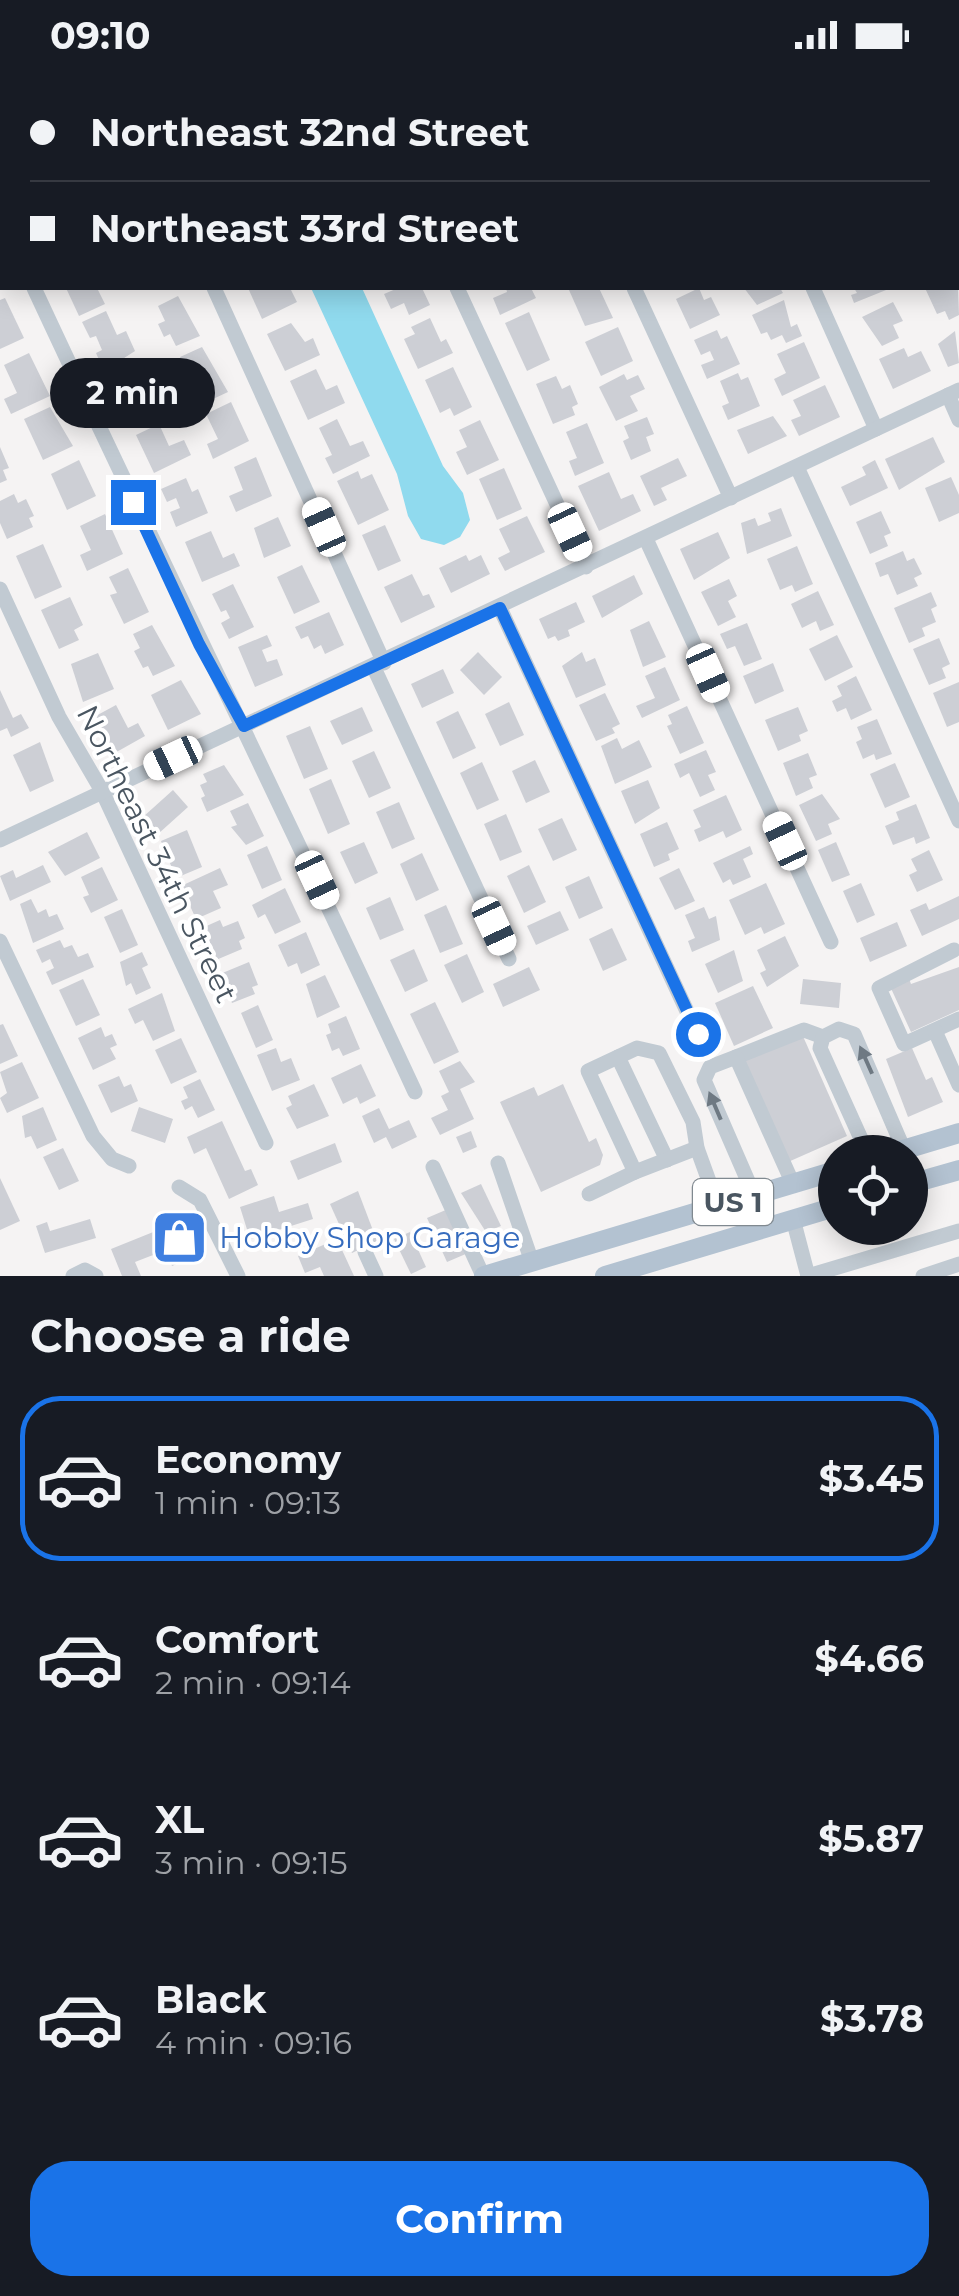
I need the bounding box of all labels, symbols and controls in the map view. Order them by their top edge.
text: 09:10 [50,12,151,59]
text: Northeast 32nd Street [90,109,529,156]
text: Northeast 33rd Street [90,205,519,252]
callout: 2 min [51,357,216,427]
text: 2 min [86,373,179,412]
route end [111,480,156,525]
car [298,493,350,561]
car [544,498,596,566]
car [682,639,734,707]
street label: Northeast 34th Street [69,699,245,1009]
car [139,732,207,784]
car [759,807,811,875]
car [291,846,343,914]
car [468,892,520,960]
route start [676,1012,721,1057]
one-way arrow [858,1046,874,1075]
one-way arrow [707,1091,723,1121]
map controls [818,1135,928,1245]
button: locate [818,1135,928,1245]
road number: US 1 [693,1179,773,1225]
shop icon: Hobby Shop Garage [150,1207,210,1267]
place label: Hobby Shop Garage [219,1219,520,1256]
text: Choose a ride [30,1308,351,1363]
icon: car [35,1434,125,1524]
text: Economy [155,1436,341,1483]
text: $3.45 [819,1455,924,1502]
text: 1 min · 09:13 [155,1483,341,1522]
icon: car [35,1614,125,1704]
text: Comfort [155,1616,319,1663]
text: $4.66 [815,1635,924,1682]
text: 2 min · 09:14 [155,1663,351,1702]
icon: car [35,1794,125,1884]
text: XL [155,1796,204,1843]
text: $5.87 [818,1815,924,1862]
text: 3 min · 09:15 [155,1843,348,1882]
icon: car [35,1974,125,2064]
text: Black [155,1976,266,2023]
text: $3.78 [820,1995,924,2042]
text: 4 min · 09:16 [155,2023,352,2062]
button: Confirm [30,2161,929,2276]

